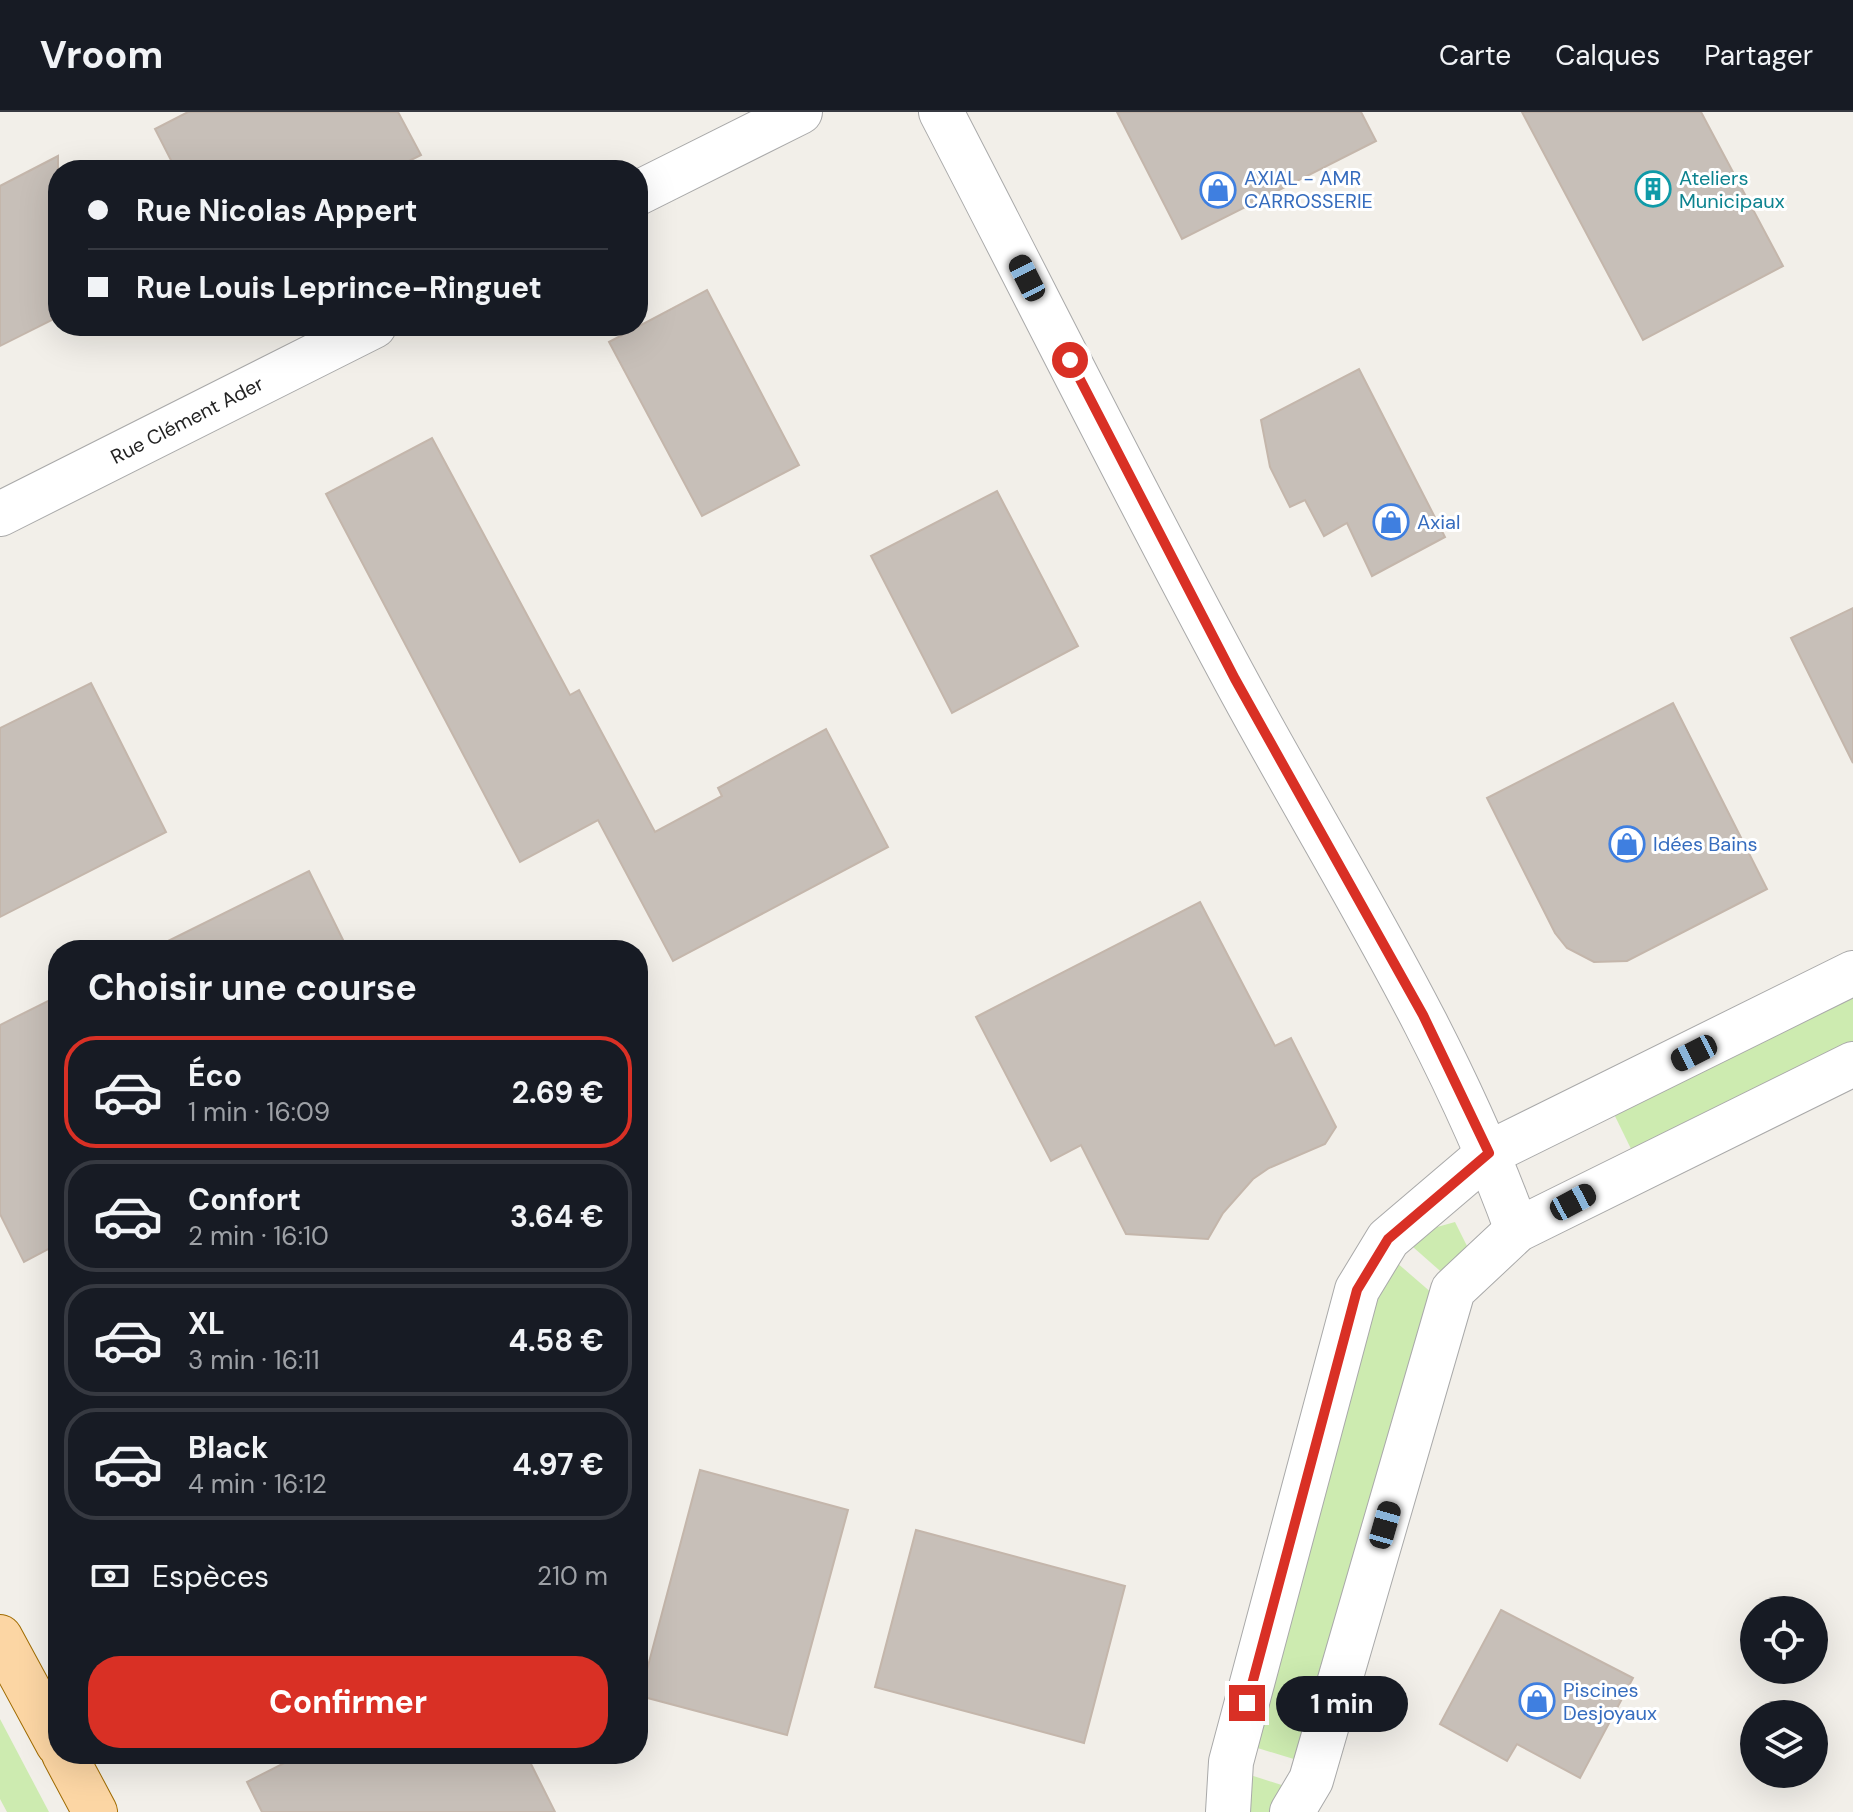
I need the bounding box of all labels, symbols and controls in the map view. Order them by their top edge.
text: Vroom [40,30,163,80]
text: Carte [1439,37,1511,74]
text: Calques [1555,37,1660,74]
text: Partager [1704,37,1813,74]
place label: AXIAL - AMR CARROSSERIE [1244,165,1373,214]
place label: Ateliers Municipaux [1679,165,1785,214]
building icon: Ateliers Municipaux [1634,170,1672,208]
shop icon: AXIAL - AMR CARROSSERIE [1199,171,1237,209]
text: Rue Nicolas Appert [136,191,418,230]
car [1005,251,1049,305]
text: Rue Louis Leprince-Ringuet [136,268,542,307]
route start [1052,342,1088,378]
street label: Rue Clément Ader [106,370,268,470]
shop icon: Axial [1372,503,1410,541]
place label: Axial [1417,509,1460,535]
shop icon: Idées Bains [1608,825,1646,863]
place label: Idées Bains [1653,831,1758,857]
text: Choisir une course [88,964,417,1011]
car [1667,1031,1721,1075]
icon: car [92,1056,164,1128]
text: Éco [188,1056,242,1095]
text: 2.69 € [512,1073,604,1112]
text: 1 min · 16:09 [188,1095,330,1129]
icon: car [92,1180,164,1252]
text: Confort [188,1180,301,1219]
car [1546,1180,1600,1224]
text: 3.64 € [510,1197,604,1236]
text: 2 min · 16:10 [188,1219,329,1253]
icon: car [92,1304,164,1376]
text: XL [188,1304,225,1343]
text: 4.58 € [509,1321,604,1360]
text: 3 min · 16:11 [188,1343,320,1377]
icon: car [92,1428,164,1500]
text: Black [188,1428,268,1467]
text: 4.97 € [512,1445,604,1484]
text: 4 min · 16:12 [188,1467,327,1501]
car [1367,1499,1403,1551]
icon: cash [88,1554,132,1598]
text: Espèces [152,1557,269,1596]
text: 210 m [537,1559,608,1593]
map controls [1740,1596,1828,1788]
button: locate [1740,1596,1828,1684]
button: Confirmer [88,1656,608,1748]
callout: 1 min [1275,1675,1407,1731]
place label: Piscines Desjoyaux [1563,1677,1657,1726]
shop icon: Piscines Desjoyaux [1518,1682,1556,1720]
route end [1229,1685,1265,1721]
text: 1 min [1310,1687,1374,1721]
button: layers [1740,1700,1828,1788]

